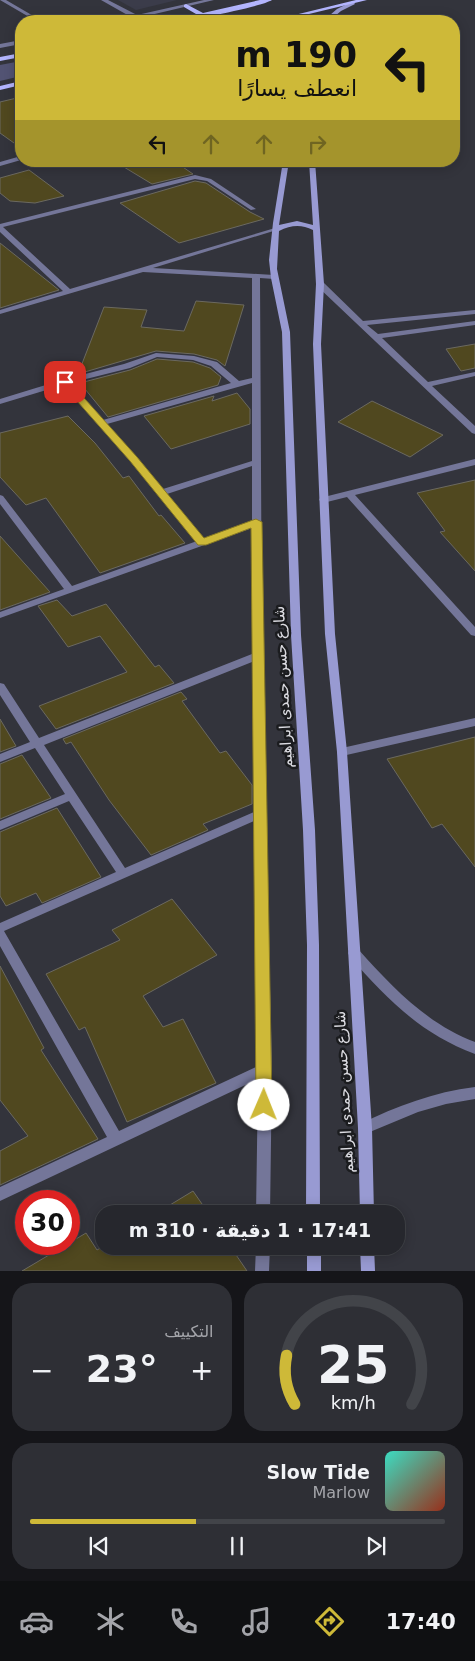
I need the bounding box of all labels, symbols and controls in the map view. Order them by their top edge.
text: 190 m [235,35,357,75]
icon: left [375,35,440,100]
text: انعطف يسارًا [237,76,357,101]
icon: left [144,130,172,158]
icon: ahead [197,130,225,158]
icon: ahead [250,130,278,158]
icon: right [303,130,331,158]
pin [44,361,86,403]
icon: arrive [51,368,79,396]
street label: شارع حسن حمدى ابراهيم [270,605,296,769]
street label: شارع حسن حمدى ابراهيم [331,1010,357,1174]
position arrow [237,1078,289,1130]
speed limit sign: 30 [15,1190,80,1255]
text: 17:41 · 1 دقيقة · 310 m [129,1219,371,1241]
text: التكييف [164,1322,214,1341]
text: 25 [317,1335,389,1395]
text: 23° [86,1347,158,1391]
text: − [30,1354,53,1387]
text: + [190,1354,213,1387]
text: km/h [331,1392,376,1413]
text: Slow Tide [267,1461,370,1483]
text: Marlow [312,1483,370,1502]
icon: previous [85,1532,113,1560]
icon: pause [223,1532,251,1560]
icon: next [362,1532,390,1560]
icon: car [19,1604,54,1639]
icon: climate [93,1604,128,1639]
icon: phone [166,1604,201,1639]
icon: music [239,1604,274,1639]
icon: directions [312,1604,347,1639]
text: 17:40 [386,1609,456,1634]

